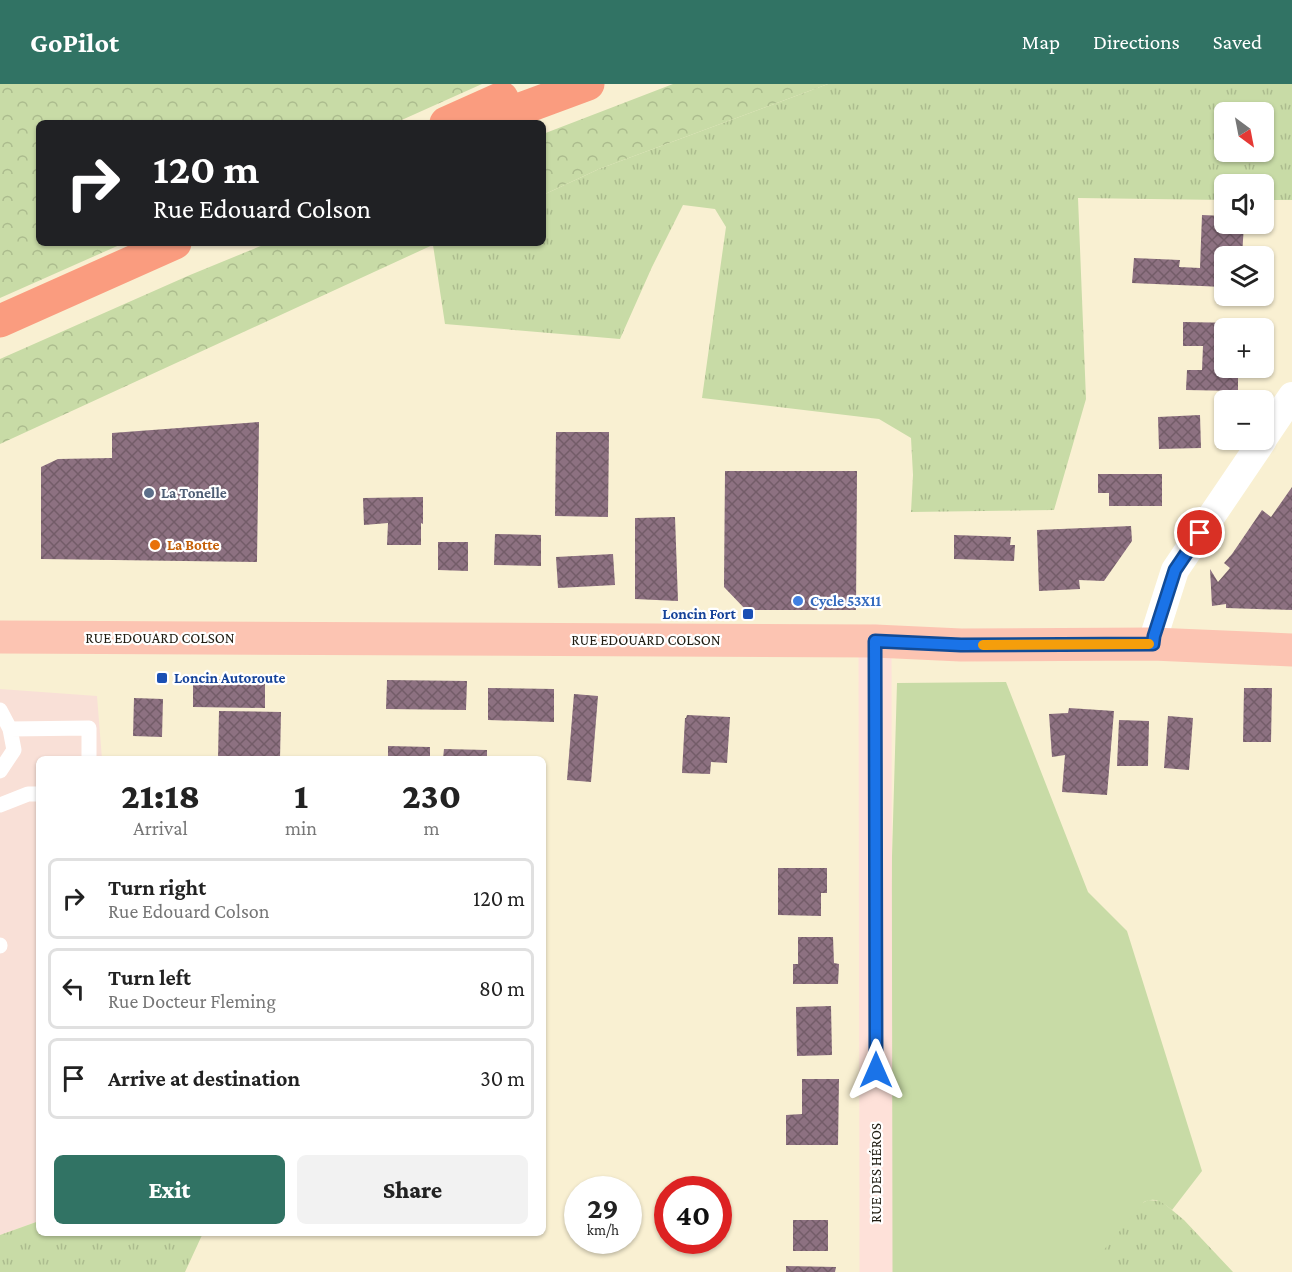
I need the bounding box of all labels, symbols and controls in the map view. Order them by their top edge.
text: GoPilot [30,27,119,58]
text: Map [1022,30,1060,54]
text: Directions [1093,30,1180,54]
text: Saved [1213,30,1262,54]
north arrow [1214,102,1274,162]
map controls [1214,102,1274,450]
icon: right [54,144,132,222]
text: 120 m [153,145,259,192]
button: sound [1214,174,1274,234]
text: Rue Edouard Colson [153,194,371,224]
button: layers [1214,246,1274,306]
button: + [1214,318,1274,378]
button: − [1214,390,1274,450]
place label: La Tonelle [161,485,227,501]
marker: La Tonelle [142,486,156,500]
pin [1174,507,1225,558]
icon: arrive [1183,516,1216,549]
place label: La Botte [167,537,220,553]
marker: La Botte [148,538,162,552]
place label: Cycle 53X11 [810,593,882,609]
marker: Cycle 53X11 [791,594,805,608]
place label: Loncin Fort [662,606,737,622]
marker: Loncin Fort [741,607,755,621]
street label: RUE EDOUARD COLSON [85,630,235,646]
street label: RUE EDOUARD COLSON [571,632,721,648]
place label: Loncin Autoroute [174,670,286,686]
marker: Loncin Autoroute [155,671,169,685]
text: 21:18 [121,776,200,816]
text: 1 [294,776,308,816]
text: 230 [402,776,461,816]
text: Arrival [133,817,188,839]
text: min [285,817,317,839]
text: m [423,817,440,839]
text: Turn right [108,875,206,900]
icon: right [57,882,90,915]
text: 120 m [473,886,525,911]
text: Rue Edouard Colson [108,900,270,922]
text: Turn left [108,965,191,990]
icon: left [57,972,90,1005]
text: 80 m [479,976,525,1001]
text: Rue Docteur Fleming [108,990,276,1012]
position arrow [844,1038,908,1102]
icon: arrive [57,1062,90,1095]
text: Arrive at destination [108,1066,300,1091]
text: 30 m [480,1066,525,1091]
street label: RUE DES HÉROS [868,1123,884,1223]
button: Exit [54,1155,285,1224]
button: Share [297,1155,528,1224]
speed limit sign: 40 [654,1176,732,1254]
text: 29 [587,1191,619,1224]
text: km/h [587,1222,619,1238]

